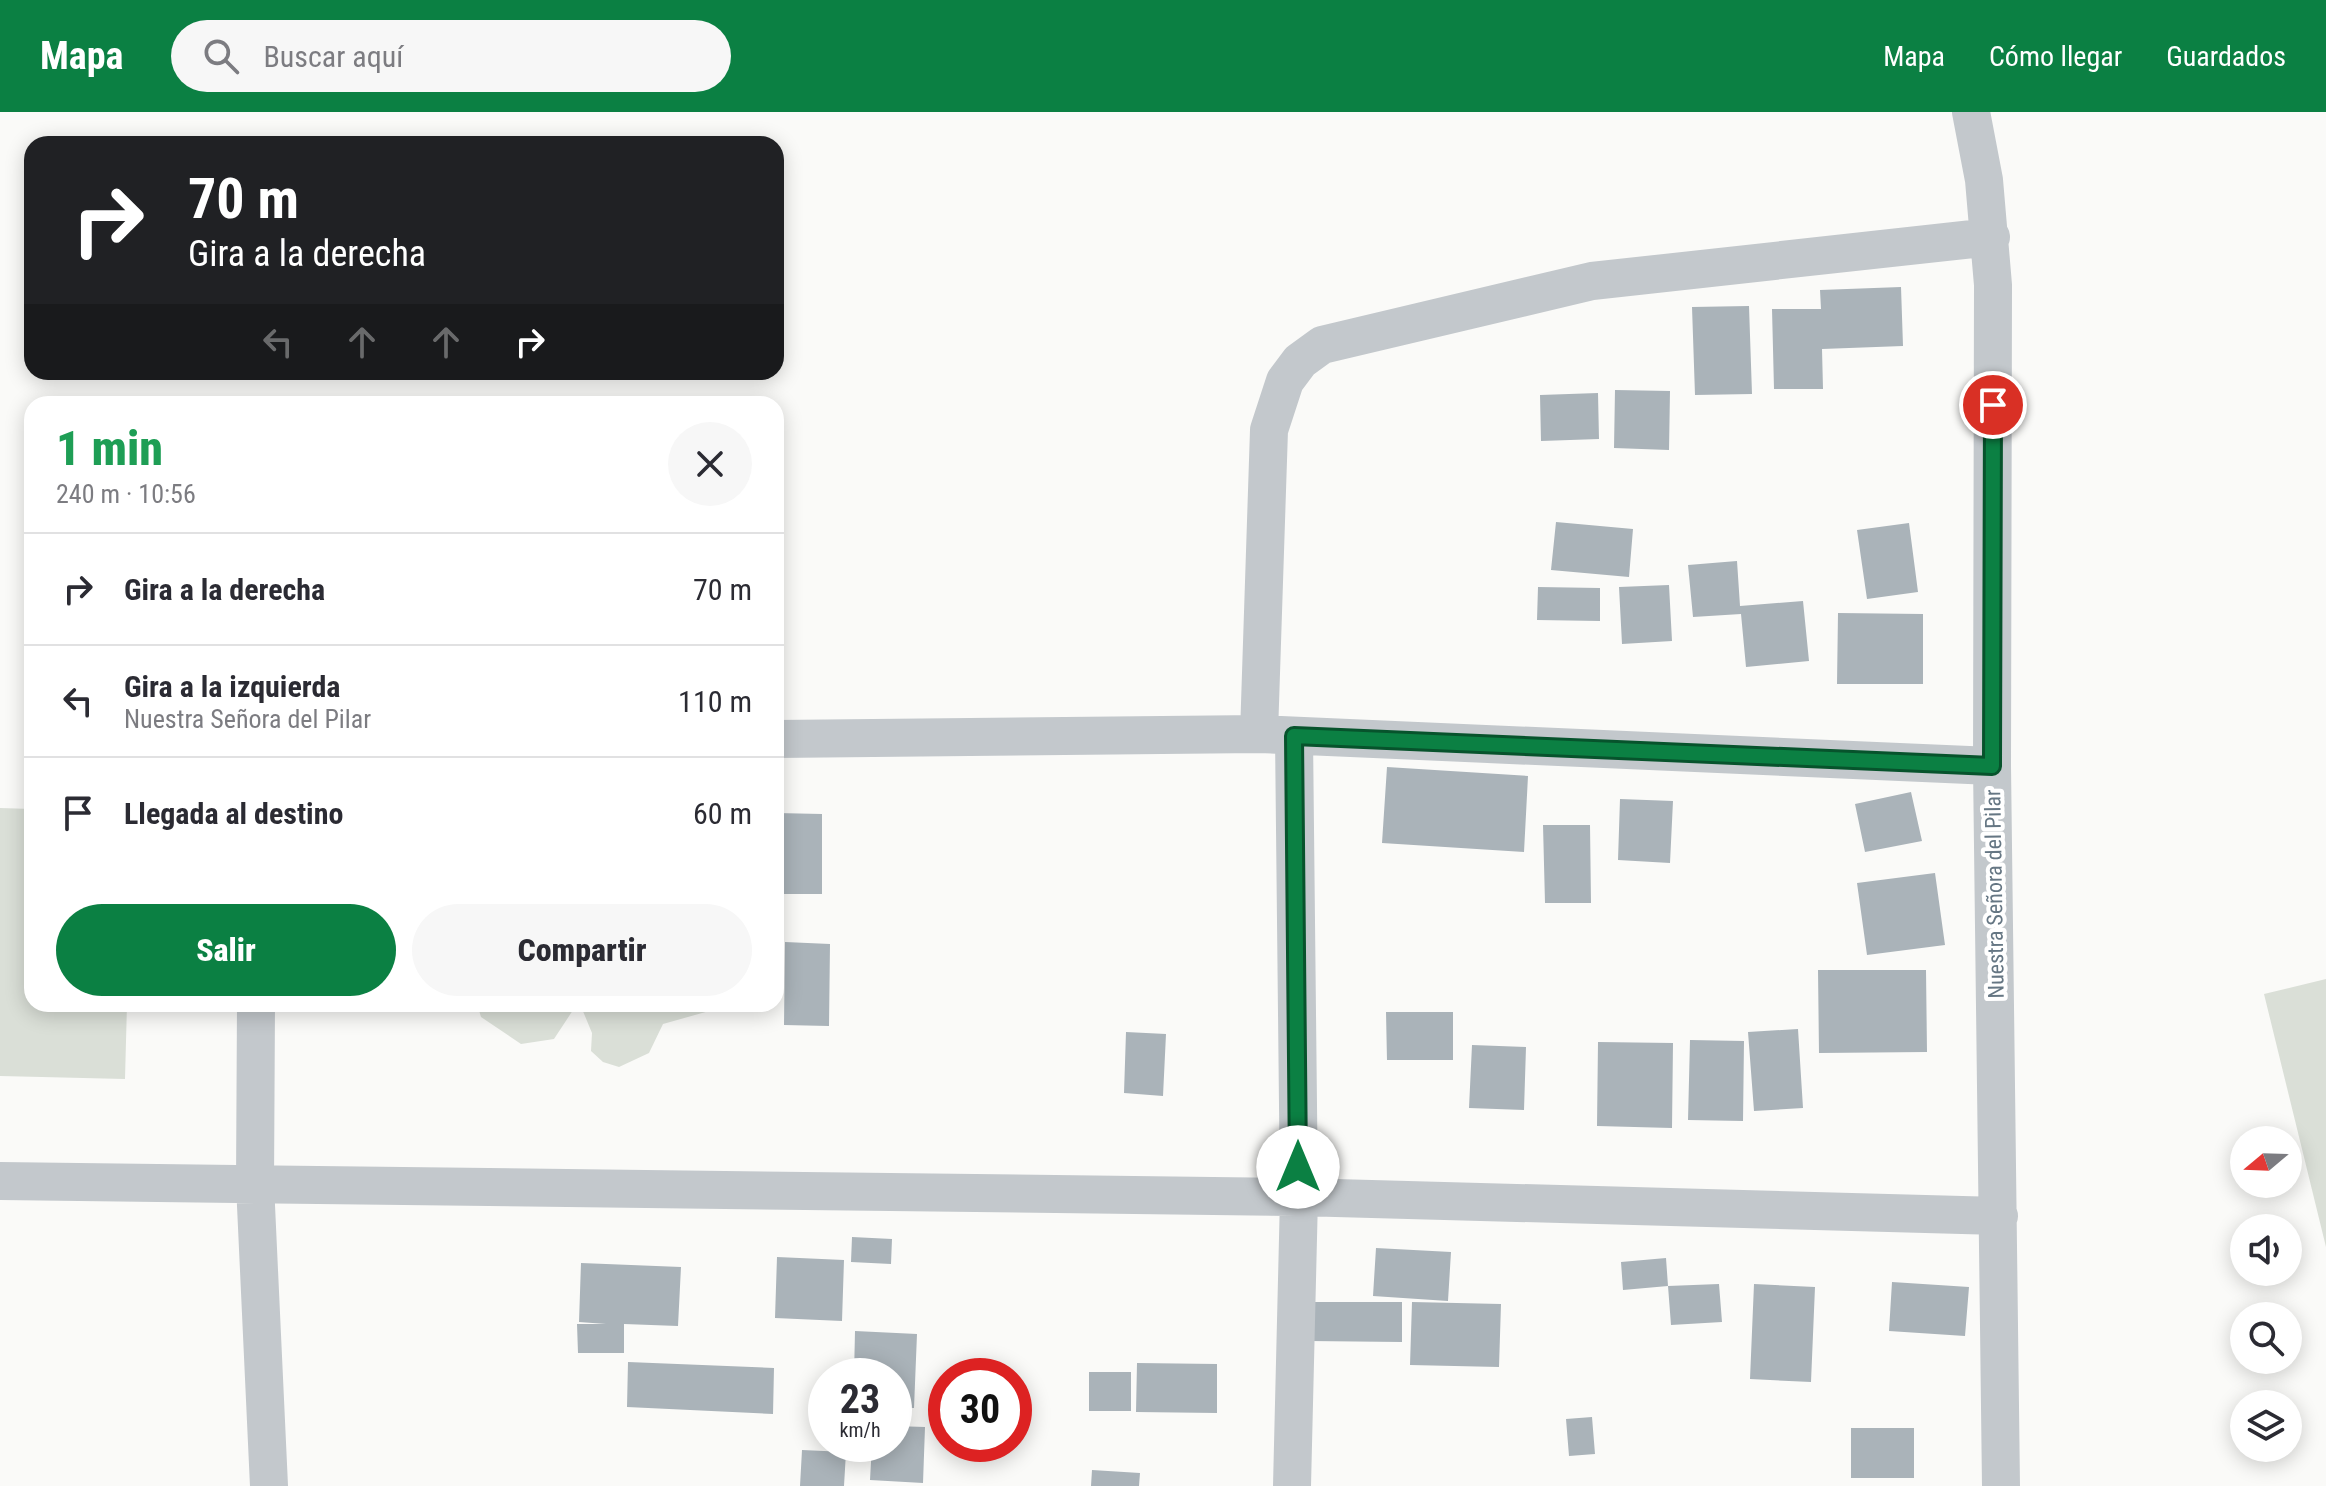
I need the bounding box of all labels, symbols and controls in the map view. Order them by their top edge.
search box [171,20,731,92]
text: Mapa [40,34,123,78]
icon: search [199,34,243,78]
text: Buscar aquí [263,39,403,74]
text: Mapa [1883,40,1945,73]
text: Cómo llegar [1989,40,2122,73]
text: Guardados [2166,40,2286,73]
text: 70 m [188,166,299,232]
icon: right [56,168,160,272]
text: Gira a la derecha [188,233,426,275]
icon: left [256,320,300,364]
icon: ahead [340,320,384,364]
icon: ahead [424,320,468,364]
icon: right [508,320,552,364]
pin [1959,371,2027,439]
icon: arrive [1971,383,2015,427]
text: 1 min [56,420,163,477]
button: close [668,422,752,506]
text: 240 m · 10:56 [56,479,196,509]
icon: right [56,567,100,611]
text: Gira a la derecha [124,572,325,607]
text: 70 m [693,572,752,607]
text: Gira a la izquierda [124,669,340,704]
icon: left [56,679,100,723]
text: 110 m [678,684,752,719]
text: Nuestra Señora del Pilar [124,704,371,734]
street label: Nuestra Señora del Pilar [1980,789,2009,999]
icon: arrive [56,791,100,835]
text: Llegada al destino [124,796,343,831]
text: 60 m [693,796,752,831]
button: Salir [56,904,396,996]
button: Compartir [412,904,752,996]
position arrow [1256,1125,1340,1209]
north arrow [2230,1126,2302,1198]
map controls [2230,1126,2302,1462]
button: sound [2230,1214,2302,1286]
button: search [2230,1302,2302,1374]
speed limit sign: 30 [928,1358,1032,1462]
text: 23 [840,1376,880,1423]
button: layers [2230,1390,2302,1462]
text: km/h [839,1418,881,1442]

